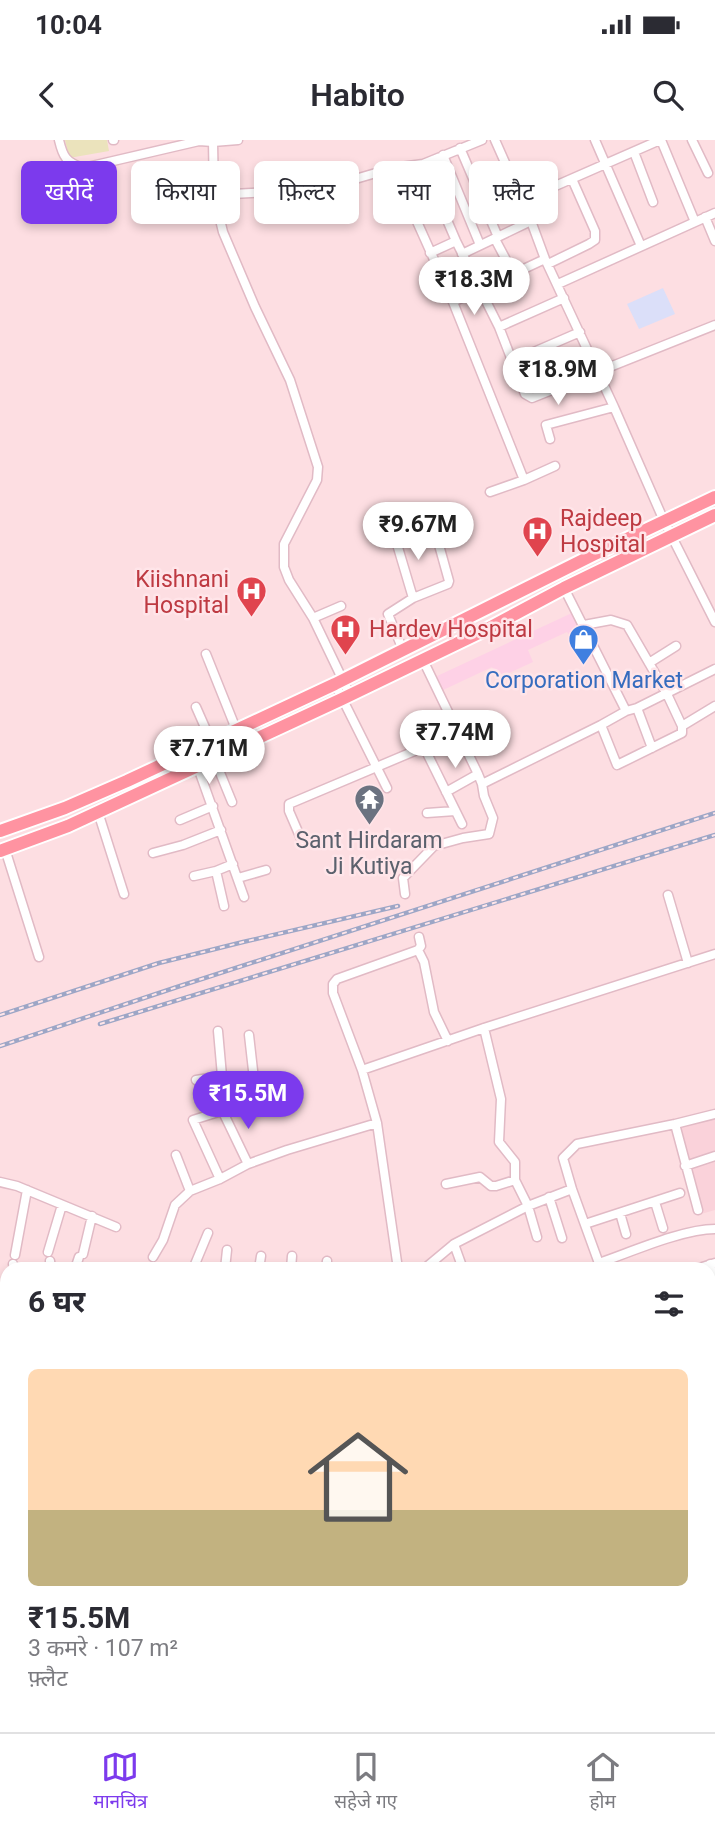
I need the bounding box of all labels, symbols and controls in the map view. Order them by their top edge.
text: 10:04 [35,10,102,40]
icon: back [28,76,66,114]
text: Habito [310,76,405,114]
icon: search [649,76,687,114]
chip: खरीदें [21,161,117,224]
chip: किराया [131,161,240,224]
chip: फ़िल्टर [254,161,359,224]
chip: नया [373,161,455,224]
chip: फ़्लैट [469,161,558,224]
pin: ₹18.3M [417,258,531,317]
text: ₹18.3M [435,266,513,293]
pin: ₹18.9M [501,348,615,407]
text: ₹18.9M [519,356,597,383]
pin: ₹9.67M [361,502,475,562]
place label: Rajdeep Hospital [560,505,646,558]
text: ₹9.67M [379,511,457,538]
hospital icon: Rajdeep Hospital [520,514,554,558]
place label: Kiishnani Hospital [135,566,229,619]
hospital icon: Kiishnani Hospital [235,575,269,619]
hospital icon: Hardev Hospital [329,612,363,656]
place label: Hardev Hospital [369,616,533,643]
shop icon: Corporation Market [567,622,601,666]
place label: Corporation Market [485,667,683,694]
pin: ₹7.74M [398,710,512,770]
text: ₹7.74M [416,719,494,746]
pin: ₹7.71M [152,726,266,786]
text: ₹7.71M [170,735,248,762]
temple icon: Sant Hirdaram Ji Kutiya [352,782,386,826]
place label: Sant Hirdaram Ji Kutiya [295,827,443,880]
pin: ₹15.5M [191,1072,305,1131]
text: ₹15.5M [209,1080,287,1107]
text: 6 घर [28,1284,85,1319]
icon: filters [650,1285,688,1323]
icon: home [295,1414,421,1540]
text: ₹15.5M [28,1600,130,1635]
text: 3 कमरे · 107 m² [28,1635,178,1662]
text: फ़्लैट [28,1665,68,1692]
tab: मानचित्र [93,1748,148,1816]
tab: सहेजे गए [334,1748,397,1816]
tab: होम [584,1748,622,1816]

